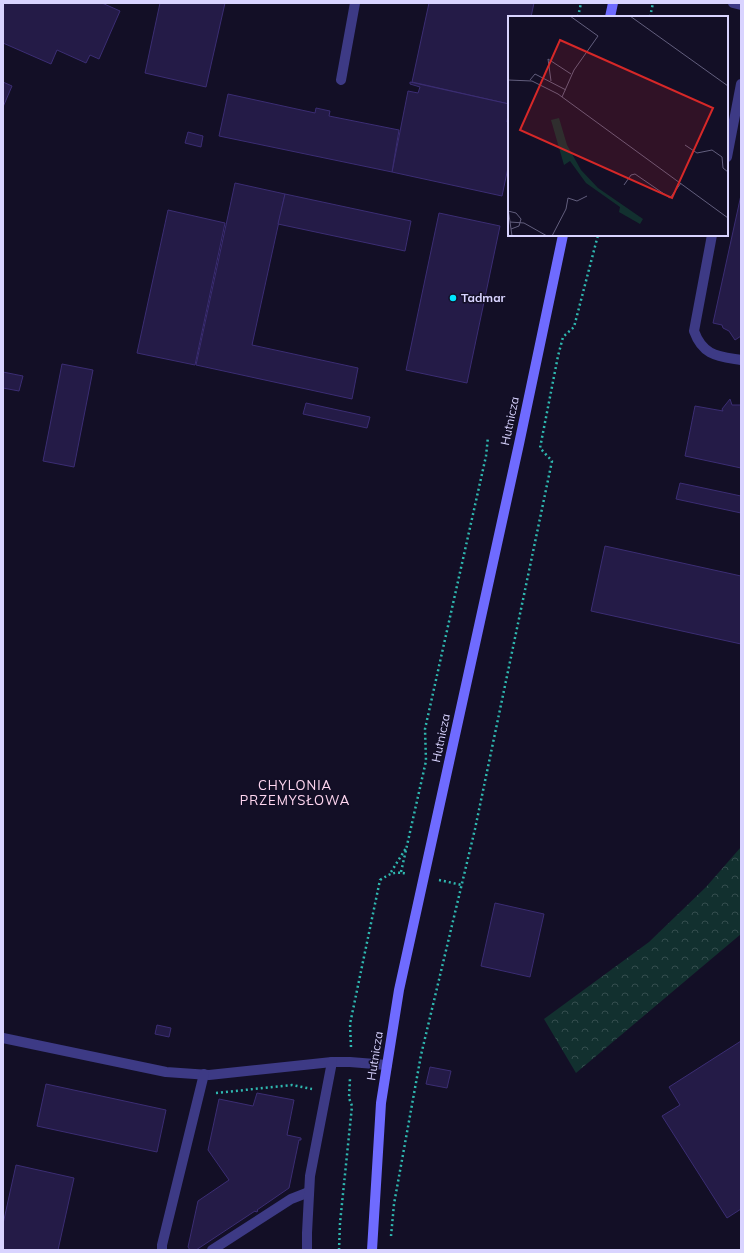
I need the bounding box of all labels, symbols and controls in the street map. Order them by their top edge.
inset map [508,16,728,236]
place label: Tadmar [461,290,506,305]
marker: Tadmar [448,293,458,303]
street label: Hutnicza [497,395,522,447]
street label: Hutnicza [428,712,453,764]
district label: CHYLONIA PRZEMYSŁOWA [240,777,350,808]
street label: Hutnicza [363,1030,386,1082]

